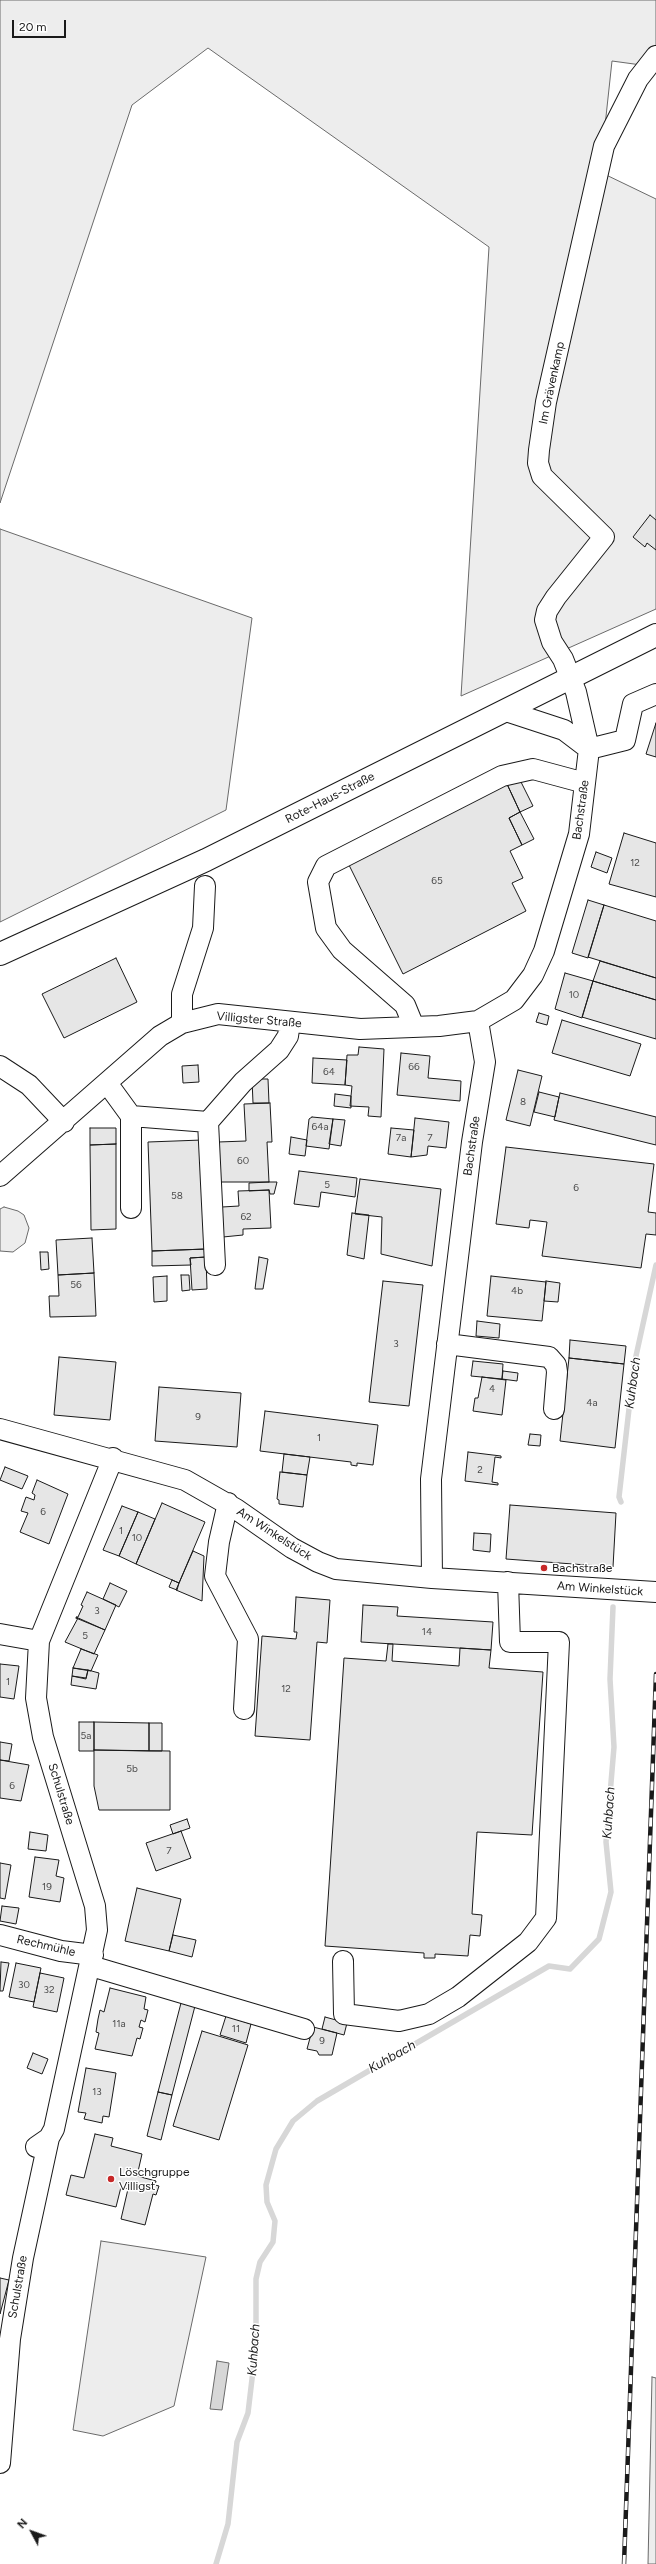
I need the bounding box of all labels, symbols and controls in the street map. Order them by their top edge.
scale bar [14,12,68,38]
text: 20 m [19,20,47,34]
street label: Im Grävenkamp [536,340,568,426]
street label: Rote-Haus-Straße [283,769,377,827]
street label: Bachstraße [570,779,592,841]
house number: 12 [630,857,640,869]
house number: 65 [431,875,443,887]
house number: 10 [569,989,579,1001]
street label: Villigster Straße [216,1009,302,1031]
house number: 66 [408,1061,420,1073]
house number: 64 [323,1066,335,1078]
house number: 8 [520,1096,526,1108]
street label: Bachstraße [461,1115,483,1177]
house number: 64a [312,1121,328,1133]
house number: 7a [396,1132,406,1144]
house number: 7 [427,1132,433,1144]
house number: 60 [237,1155,249,1167]
house number: 5 [324,1179,330,1191]
house number: 6 [573,1182,579,1194]
house number: 58 [171,1190,183,1202]
house number: 62 [240,1211,252,1223]
house number: 56 [70,1279,82,1291]
house number: 4b [511,1285,523,1297]
house number: 3 [393,1338,399,1350]
water label: Kuhbach [622,1356,644,1410]
house number: 4 [489,1383,495,1395]
house number: 4a [586,1397,598,1409]
house number: 9 [195,1411,201,1423]
house number: 1 [317,1432,321,1444]
house number: 2 [477,1464,483,1476]
street label: Am Winkelstück [234,1504,314,1564]
house number: 6 [40,1506,46,1518]
house number: 1 [119,1525,123,1537]
house number: 10 [132,1532,142,1544]
place label: Bachstraße [552,1561,612,1575]
marker: Bachstraße [539,1563,549,1573]
street label: Am Winkelstück [556,1579,644,1599]
house number: 3 [94,1605,100,1617]
house number: 14 [422,1626,432,1638]
house number: 5 [82,1630,88,1642]
house number: 1 [6,1676,10,1688]
house number: 12 [281,1683,291,1695]
house number: 5a [81,1730,91,1742]
street label: Schulstraße [45,1762,77,1826]
house number: 5b [126,1763,138,1775]
house number: 6 [9,1780,15,1792]
water label: Kuhbach [599,1787,619,1839]
house number: 7 [166,1845,172,1857]
house number: 19 [42,1881,52,1893]
street label: Rechmühle [15,1932,77,1960]
house number: 30 [18,1979,30,1991]
house number: 32 [43,1984,55,1996]
house number: 11a [112,2018,126,2030]
house number: 11 [232,2023,240,2035]
house number: 9 [319,2035,325,2047]
water label: Kuhbach [366,2037,418,2077]
house number: 13 [92,2086,102,2098]
place label: Löschgruppe Villigst [119,2165,190,2193]
marker: Löschgruppe Villigst [106,2174,116,2184]
street label: Schulstraße [5,2254,31,2320]
water label: Kuhbach [244,2324,264,2376]
north arrow [12,2512,52,2552]
text: N [15,2516,30,2531]

